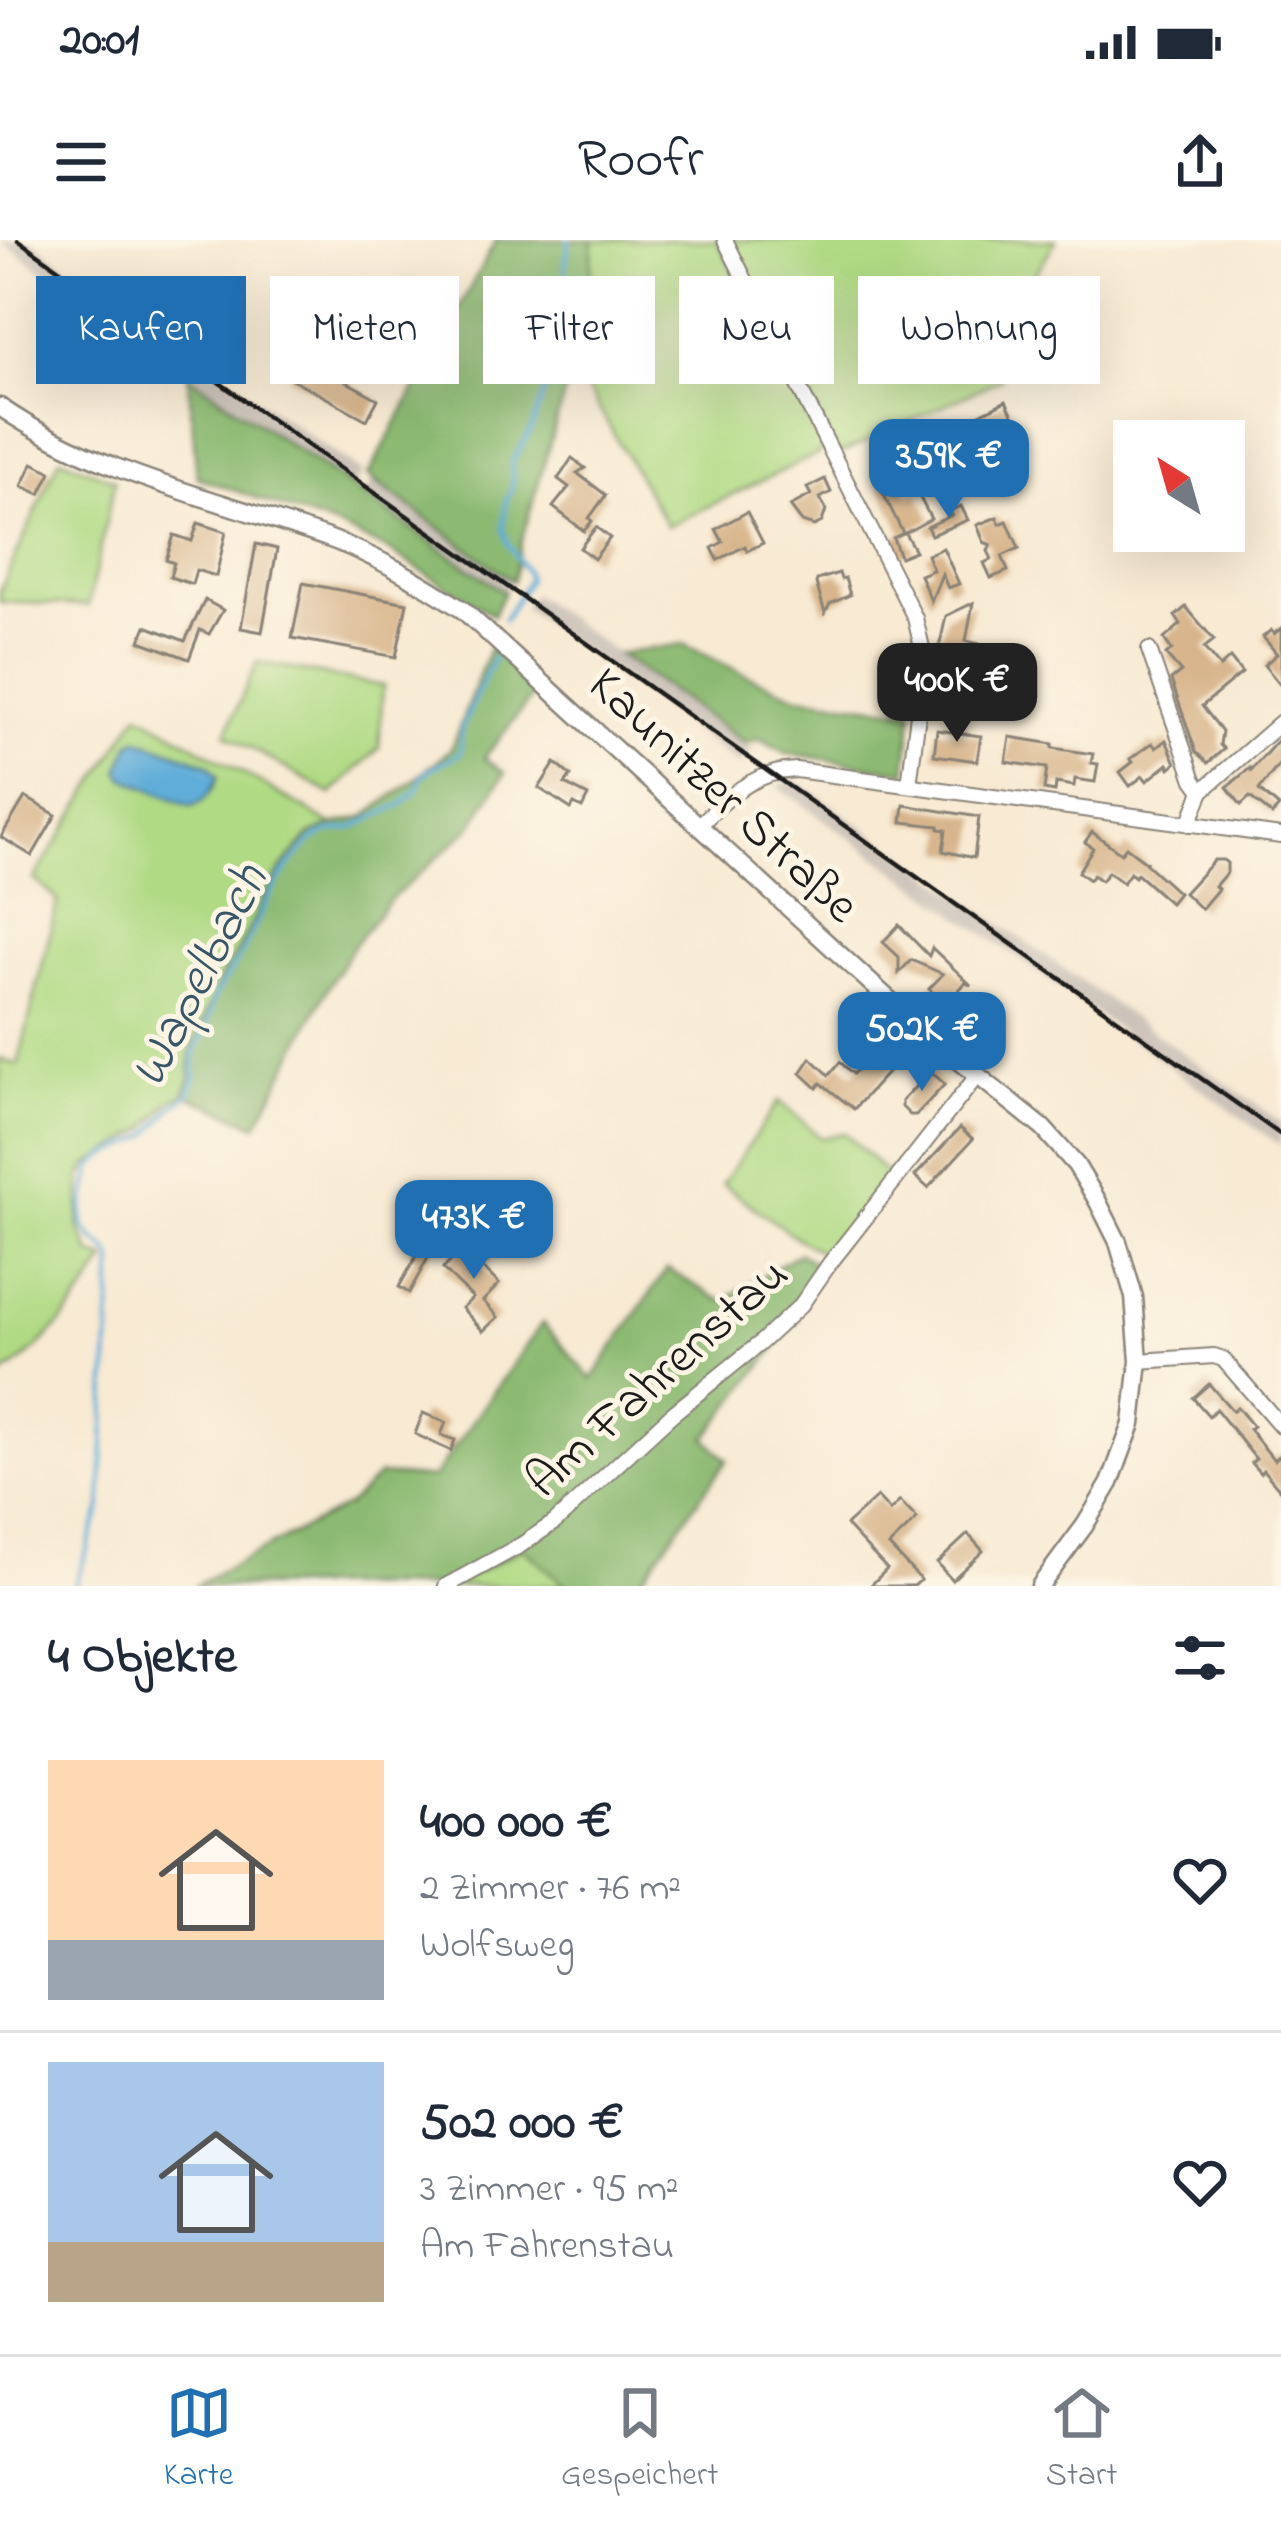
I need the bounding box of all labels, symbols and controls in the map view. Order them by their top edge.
text: 20:01 [60,9,139,75]
text: Roofr [577,123,704,201]
icon: menu [48,129,114,195]
icon: share [1167,129,1233,195]
chip: Kaufen [36,276,246,384]
chip: Mieten [270,276,459,384]
chip: Filter [483,276,655,384]
chip: Neu [679,276,834,384]
chip: Wohnung [858,276,1100,384]
pin: 359K € [851,419,1047,521]
north arrow [1113,420,1245,552]
map controls [1113,420,1245,552]
text: 359K € [896,429,1002,486]
pin: 400K € [859,643,1055,745]
street label: Kaunitzer Straße [569,651,875,943]
text: 400K € [904,653,1010,710]
water label: Wapelbach [112,850,291,1102]
pin: 502K € [824,992,1020,1094]
text: 502K € [865,1002,979,1059]
pin: 473K € [376,1180,572,1282]
text: 473K € [422,1190,526,1247]
street label: Am Fahrenstau [510,1240,807,1518]
text: 4 Objekte [48,1621,237,1696]
icon: filters [1167,1625,1233,1691]
text: 400 000 € [420,1786,612,1861]
icon: home [144,1808,288,1952]
icon: heart [1167,1847,1233,1913]
text: 2 Zimmer · 76 m² [420,1861,681,1918]
text: Wolfsweg [420,1918,574,1975]
text: 502 000 € [420,2087,624,2162]
icon: home [144,2110,288,2254]
icon: heart [1167,2149,1233,2215]
text: 3 Zimmer · 95 m² [420,2162,679,2219]
text: Am Fahrenstau [420,2219,674,2276]
tab: Karte [164,2380,234,2500]
tab: Gespeichert [561,2380,718,2500]
tab: Start [1046,2380,1117,2500]

